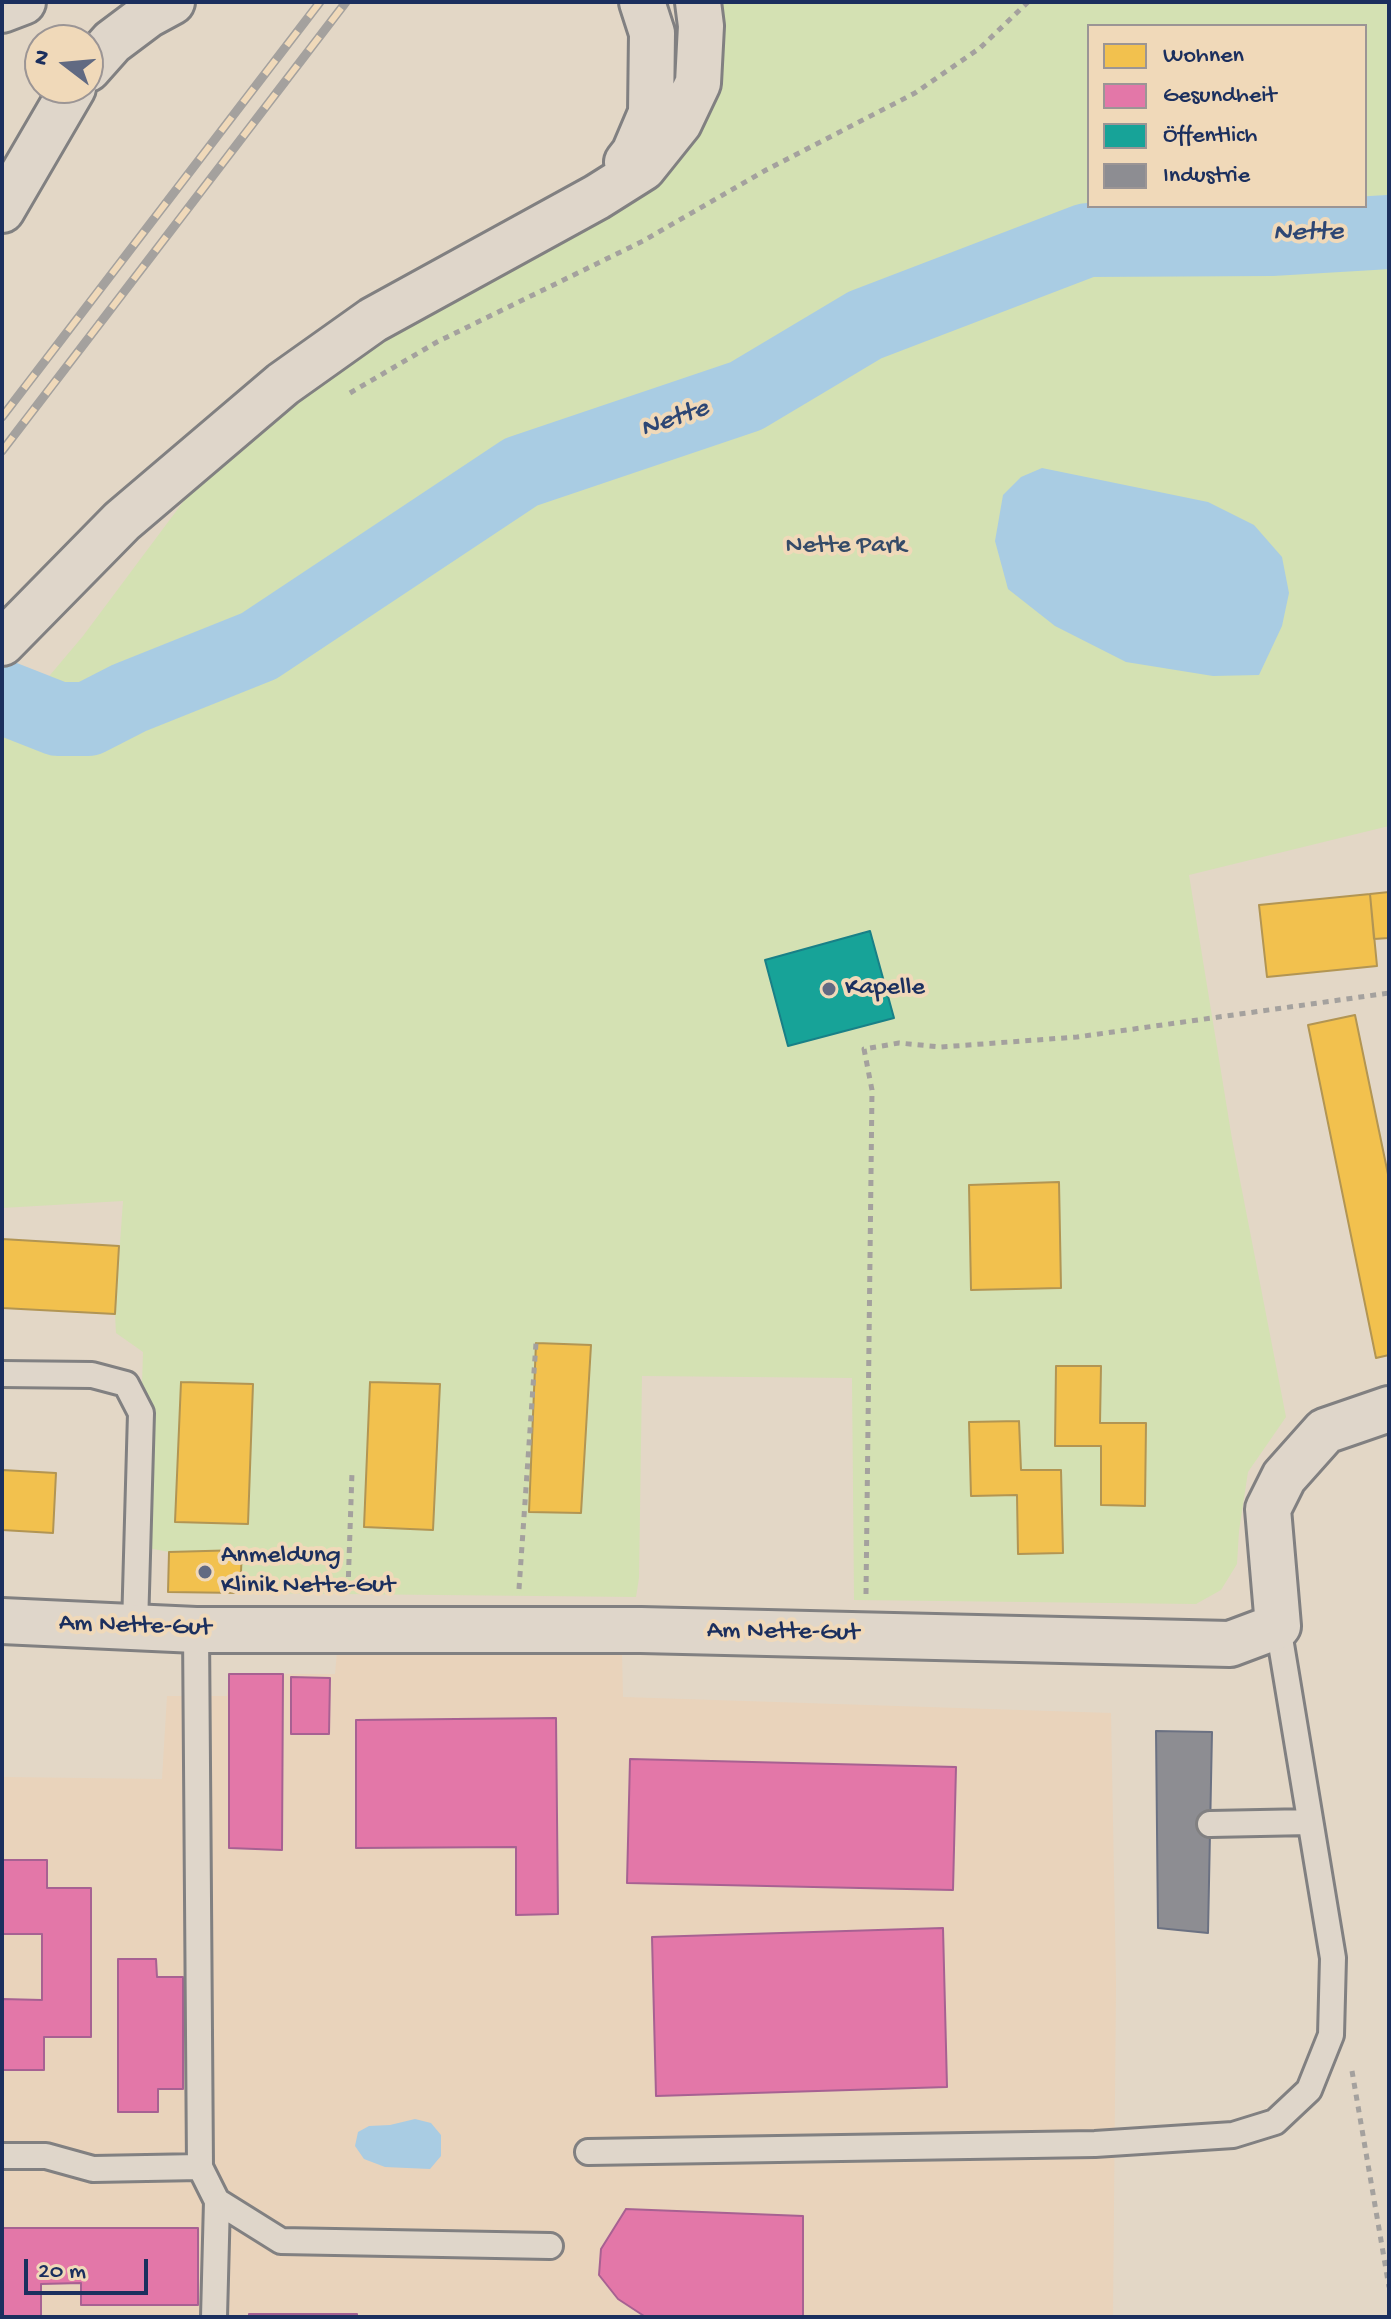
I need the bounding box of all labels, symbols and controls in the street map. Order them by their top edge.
north arrow [24,24,104,104]
legend [1087,24,1367,208]
text: Wohnen [1163,42,1244,71]
text: N [28,47,57,68]
text: Gesundheit [1163,82,1276,111]
text: Öffentlich [1163,122,1257,151]
text: Industrie [1163,162,1250,191]
water label: Nette [1273,217,1343,251]
water label: Nette [636,393,714,447]
park label: Nette Park [786,531,906,563]
place label: Kapelle [845,973,925,1005]
marker: Kapelle [820,980,838,998]
place label: Anmeldung Klinik Nette-Gut [221,1541,395,1602]
marker: Anmeldung Klinik Nette-Gut [196,1563,214,1581]
street label: Am Nette-Gut [58,1609,212,1645]
street label: Am Nette-Gut [707,1616,859,1650]
scale bar [28,2243,152,2293]
text: 20 m [38,2258,86,2287]

